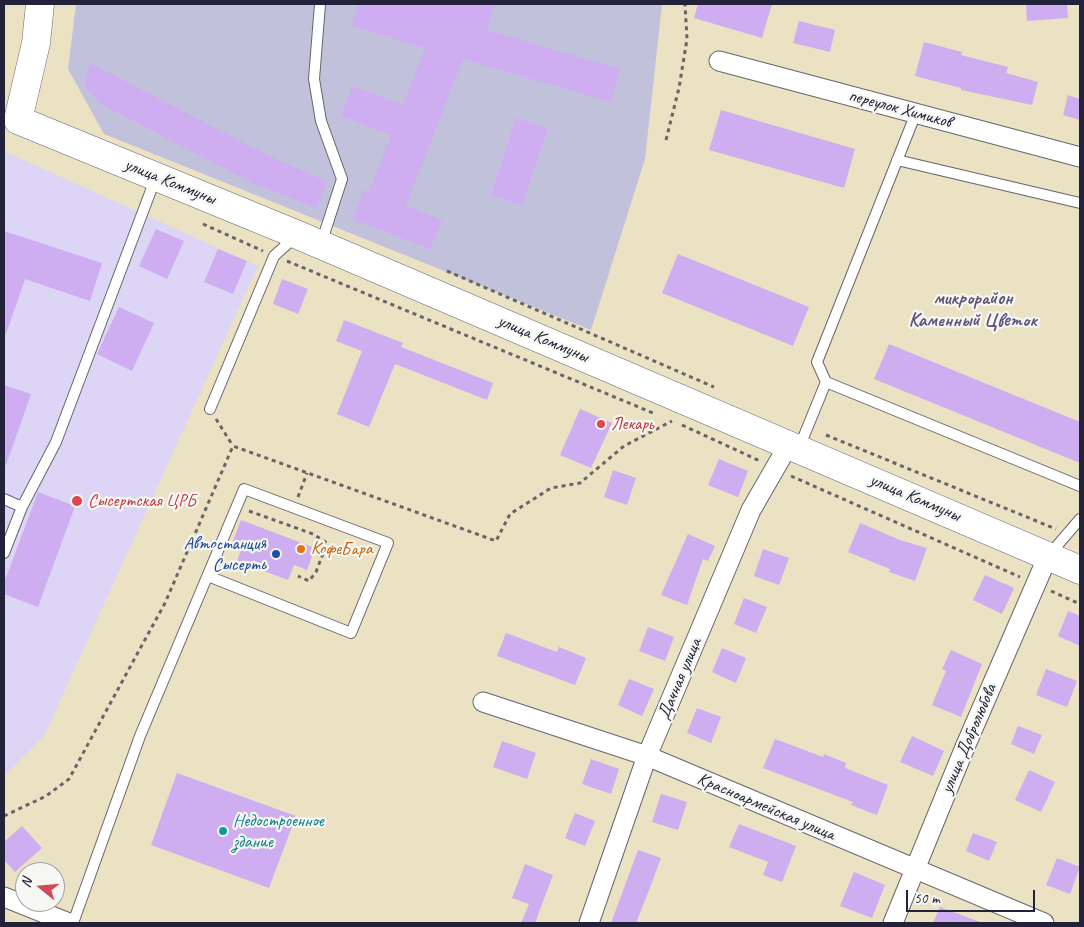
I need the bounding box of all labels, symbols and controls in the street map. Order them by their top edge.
street label: переулок Химиков [846,85,954,133]
street label: улица Коммуны [121,154,219,210]
district label: микрорайон Каменный Цветок [909,288,1037,332]
street label: улица Коммуны [494,310,592,368]
place label: Лекарь [611,413,654,435]
marker: Лекарь [595,418,607,430]
street label: улица Коммуны [866,469,964,527]
place label: Сысертская ЦРБ [88,490,196,512]
marker: Сысертская ЦРБ [70,494,84,508]
place label: Автостанция Сысерть [184,533,266,576]
place label: КофеБара [311,538,373,560]
marker: КофеБара [295,543,307,555]
marker: Автостанция Сысерть [270,548,282,560]
street label: Дачная улица [653,635,707,723]
street label: улица Добролюбова [936,681,1002,797]
street label: Красноармейская улица [694,768,838,846]
place label: Недостроенное здание [233,810,324,852]
marker: Недостроенное здание [217,825,229,837]
north arrow [15,862,65,912]
text: N [17,876,36,889]
scale bar [909,880,1038,912]
text: 50 m [914,889,940,908]

